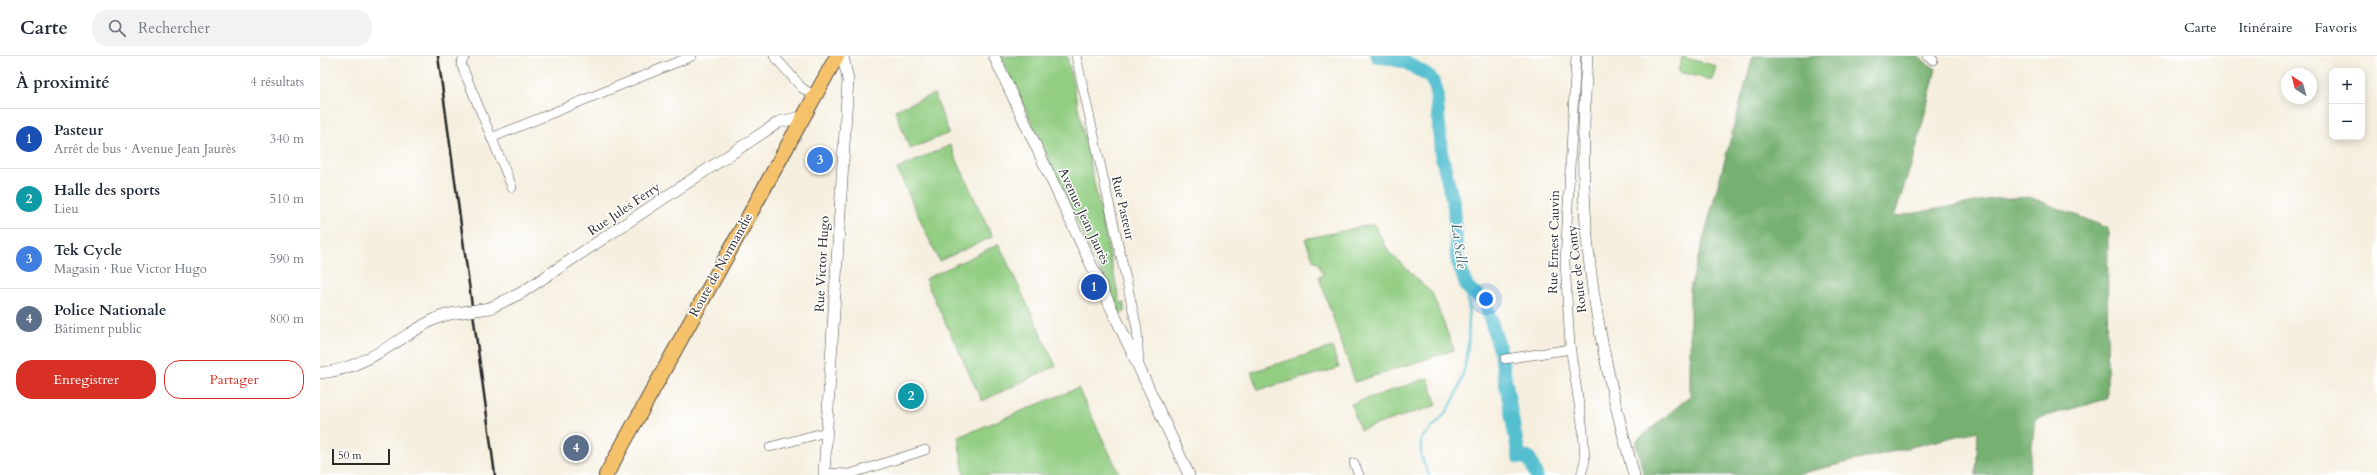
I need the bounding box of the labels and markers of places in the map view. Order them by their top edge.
pin: 3 [807,145,833,175]
pin: 1 [1081,272,1107,302]
pin: 2 [898,381,924,411]
pin: 4 [563,433,589,463]

